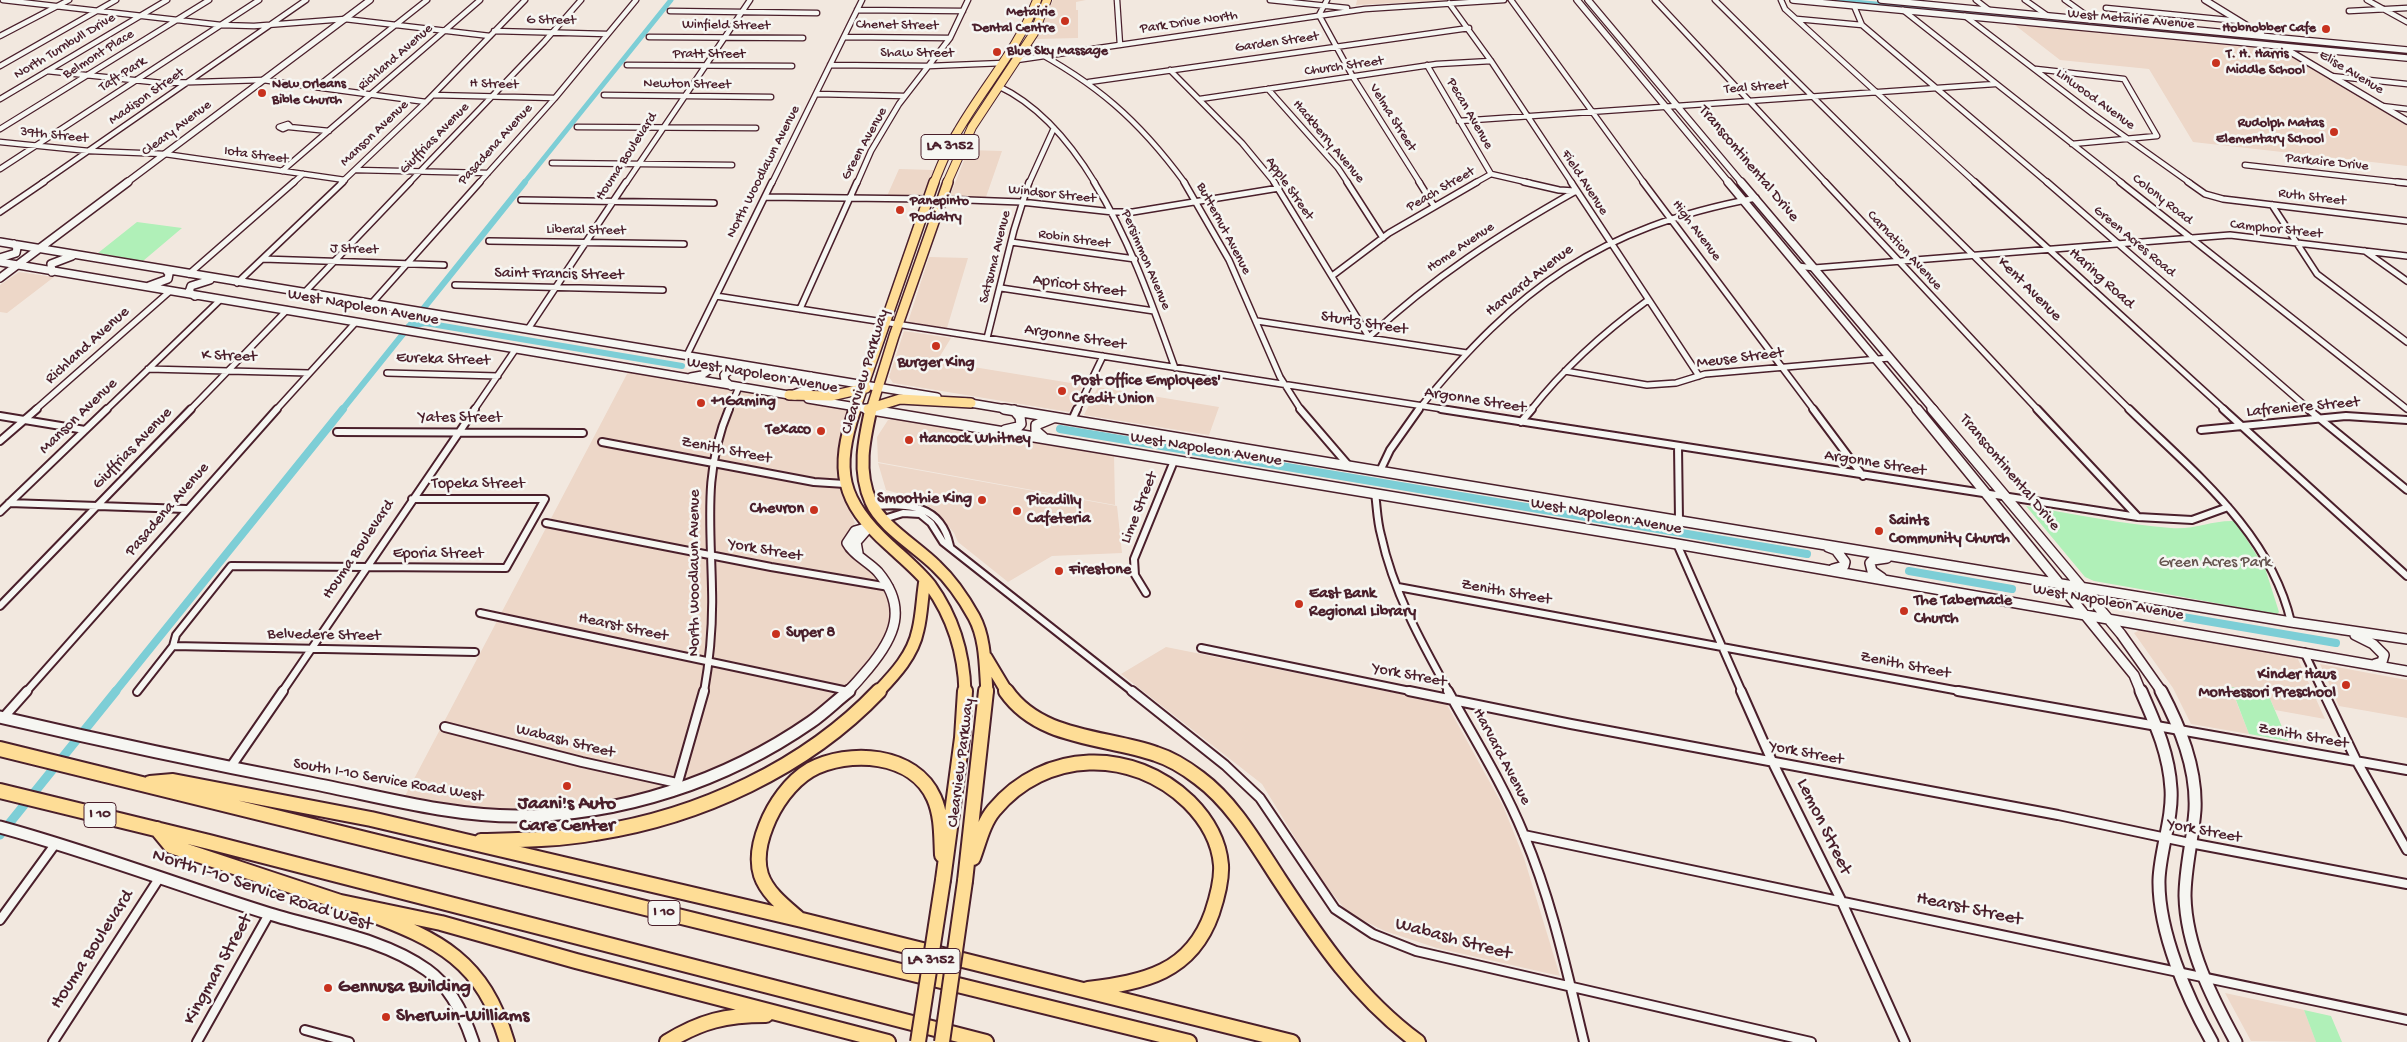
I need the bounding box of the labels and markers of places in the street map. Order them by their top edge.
place label: Metairie Dental Centre [973,5,1055,38]
marker: Metairie Dental Centre [1059,15,1071,27]
place label: Hobnobber Cafe [2222,21,2316,37]
marker: Hobnobber Cafe [2320,23,2332,35]
place label: Blue Sky Massage [1007,44,1108,60]
marker: Blue Sky Massage [991,46,1003,58]
place label: T. H. Harris Middle School [2226,47,2305,80]
marker: T. H. Harris Middle School [2210,57,2222,69]
place label: New Orleans Bible Church [272,77,346,110]
marker: New Orleans Bible Church [256,87,268,99]
place label: Rudolph Matas Elementary School [2216,116,2324,148]
marker: Rudolph Matas Elementary School [2328,126,2340,138]
place label: Panepinto Podiatry [910,194,969,226]
marker: Panepinto Podiatry [894,204,906,216]
marker: Burger King [930,340,942,352]
place label: Burger King [897,354,975,374]
place label: Post Office Employees' Credit Union [1072,372,1221,410]
marker: Post Office Employees' Credit Union [1056,385,1068,397]
place label: +1Gaming [711,393,776,413]
marker: +1Gaming [695,397,707,409]
place label: Texaco [766,421,811,441]
marker: Texaco [815,425,827,437]
place label: Hancock Whitney [919,430,1031,450]
marker: Hancock Whitney [903,434,915,446]
place label: Smoothie King [877,490,972,510]
place label: Picadilly Cafeteria [1027,492,1091,530]
marker: Smoothie King [976,494,988,506]
place label: Chevron [750,500,804,520]
marker: Chevron [808,504,820,516]
marker: Picadilly Cafeteria [1011,505,1023,517]
place label: Saints Community Church [1889,512,2010,550]
marker: Saints Community Church [1873,525,1885,537]
place label: Firestone [1069,561,1131,581]
marker: Firestone [1053,565,1065,577]
place label: East Bank Regional Library [1309,585,1416,623]
place label: The Tabernacle Church [1914,592,2012,630]
marker: East Bank Regional Library [1293,598,1305,610]
marker: The Tabernacle Church [1898,605,1910,617]
place label: Super 8 [786,624,835,644]
marker: Super 8 [770,628,782,640]
place label: Kinder Haus Montessori Preschool [2198,666,2336,704]
marker: Kinder Haus Montessori Preschool [2340,679,2352,691]
marker: Jaani's Auto Care Center [561,780,573,792]
place label: Jaani's Auto Care Center [518,794,616,838]
place label: Gennusa Building [338,977,471,999]
marker: Gennusa Building [322,982,334,994]
place label: Sherwin-Williams [396,1006,529,1028]
marker: Sherwin-Williams [380,1011,392,1023]

